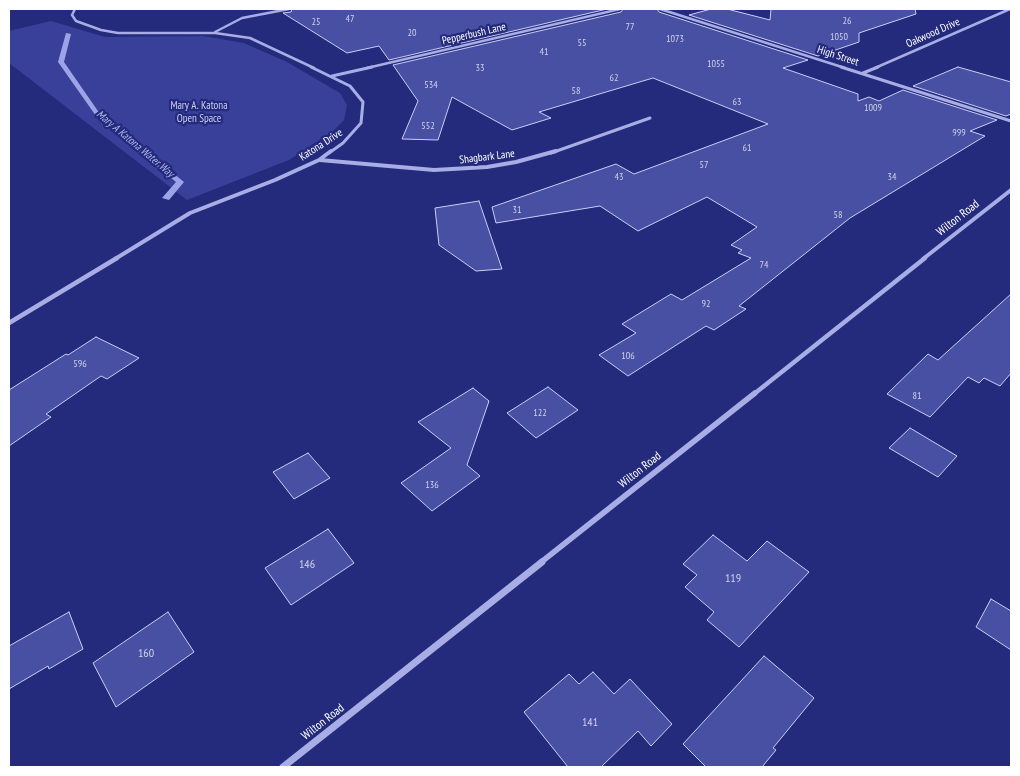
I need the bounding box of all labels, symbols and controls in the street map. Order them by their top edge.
house number: 47 [346,13,354,25]
house number: 26 [843,15,851,27]
street label: Oakwood Drive [904,15,962,51]
house number: 25 [312,16,320,28]
street label: Pepperbush Lane [441,20,507,48]
house number: 77 [626,21,634,33]
house number: 20 [408,27,416,39]
house number: 1050 [830,31,848,43]
house number: 1073 [666,33,684,45]
house number: 55 [578,37,586,49]
street label: High Street [816,43,860,69]
house number: 41 [540,46,548,58]
house number: 1055 [707,58,725,70]
house number: 33 [476,62,484,74]
house number: 62 [610,72,618,84]
house number: 534 [424,79,438,91]
house number: 58 [572,85,580,97]
house number: 63 [733,96,741,108]
park label: Mary A. Katona Open Space [170,99,228,125]
house number: 1009 [864,102,882,114]
water label: Mary A Katona Water Way [94,108,176,180]
house number: 552 [421,120,435,132]
street label: Katona Drive [297,126,345,164]
house number: 999 [952,127,966,139]
house number: 61 [743,142,751,154]
street label: Shagbark Lane [459,147,515,167]
house number: 57 [700,159,708,171]
house number: 43 [615,171,623,183]
house number: 34 [888,171,896,183]
street label: Wilton Road [934,197,982,239]
house number: 31 [513,204,521,216]
house number: 58 [834,209,842,221]
house number: 74 [760,259,768,271]
house number: 92 [702,298,710,310]
house number: 106 [621,350,635,362]
house number: 596 [73,358,87,370]
house number: 81 [913,390,921,402]
house number: 122 [533,407,547,419]
street label: Wilton Road [616,449,664,491]
house number: 136 [425,479,439,491]
house number: 146 [299,558,315,572]
house number: 119 [725,572,741,586]
house number: 160 [138,647,154,661]
street label: Wilton Road [299,701,347,743]
house number: 141 [582,716,598,730]

